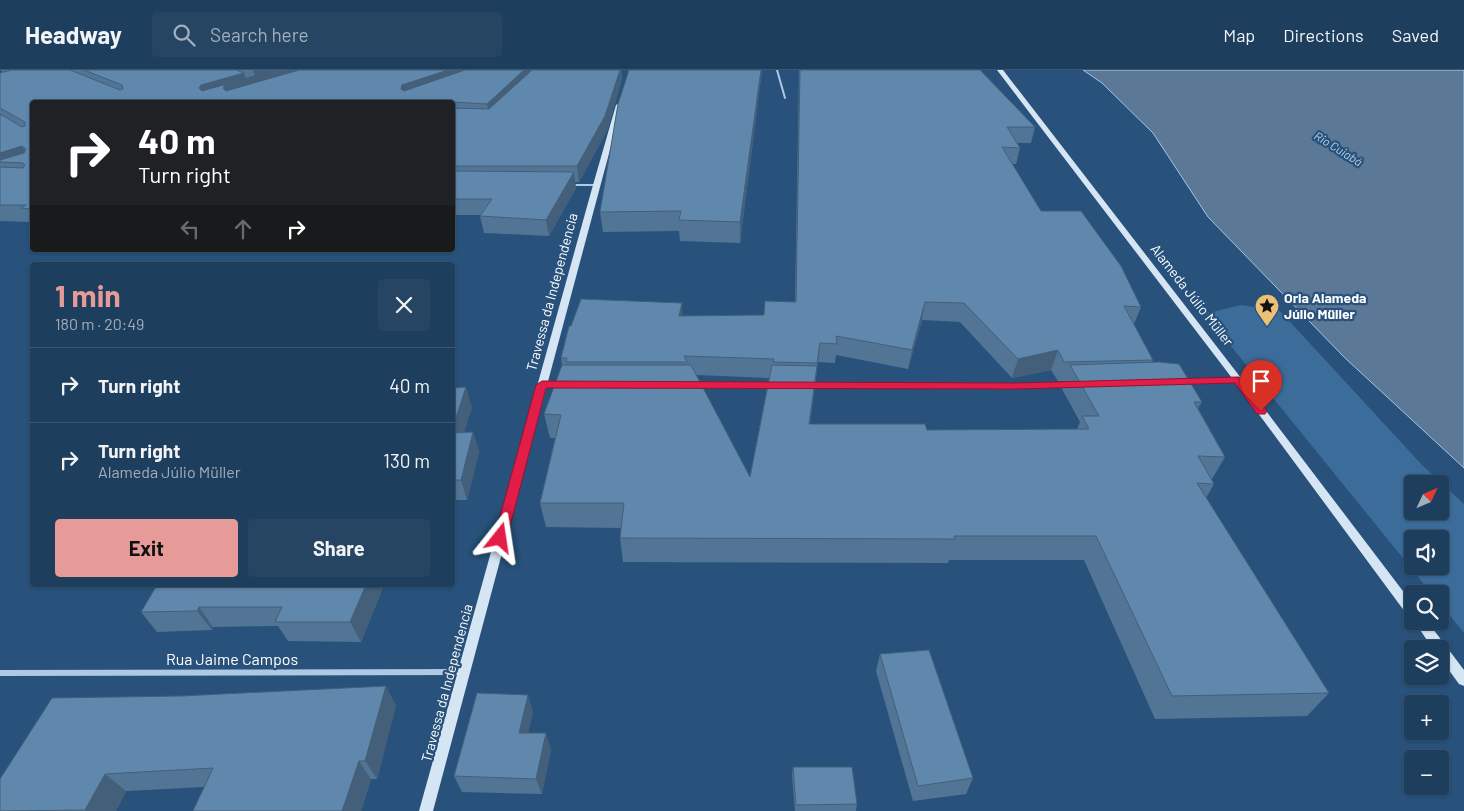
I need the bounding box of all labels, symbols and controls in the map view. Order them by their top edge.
search box [152,12,502,57]
text: Headway [25,20,122,49]
icon: search [170,21,198,49]
text: Search here [210,23,309,46]
text: Map [1223,24,1255,46]
text: Directions [1283,24,1364,46]
text: Saved [1392,24,1439,46]
text: 40 m [138,119,215,161]
icon: right [55,120,120,185]
water label: Rio Cuiabá [1312,128,1365,168]
text: Turn right [138,161,231,187]
street label: Travessa da Independencia [522,211,581,373]
icon: left [176,215,204,243]
icon: ahead [229,215,257,243]
icon: right [282,215,310,243]
street label: Alameda Júlio Müller [1147,240,1238,349]
text: 1 min [55,277,121,313]
button: close [378,279,430,331]
place label: Orla Alameda Júlio Müller [1284,289,1366,322]
place icon: Orla Alameda Júlio Müller [1254,293,1280,327]
text: 180 m · 20:49 [55,314,144,333]
pin [1240,360,1282,411]
icon: arrive [1247,367,1275,395]
icon: right [55,371,83,399]
text: Turn right [98,374,180,397]
text: 40 m [389,374,430,397]
text: Turn right [98,439,180,462]
icon: right [55,446,83,474]
text: 130 m [383,449,430,472]
text: Alameda Júlio Müller [98,462,241,481]
north arrow [1404,475,1449,520]
map controls [1404,475,1449,795]
position arrow [473,511,525,563]
button: Exit [55,519,238,577]
button: Share [248,519,430,577]
button: sound [1404,530,1449,575]
button: search [1404,585,1449,630]
street label: Travessa da Independencia [417,602,476,764]
button: layers [1404,640,1449,685]
street label: Rua Jaime Campos [166,649,298,668]
button: + [1404,695,1449,740]
button: − [1404,750,1449,795]

